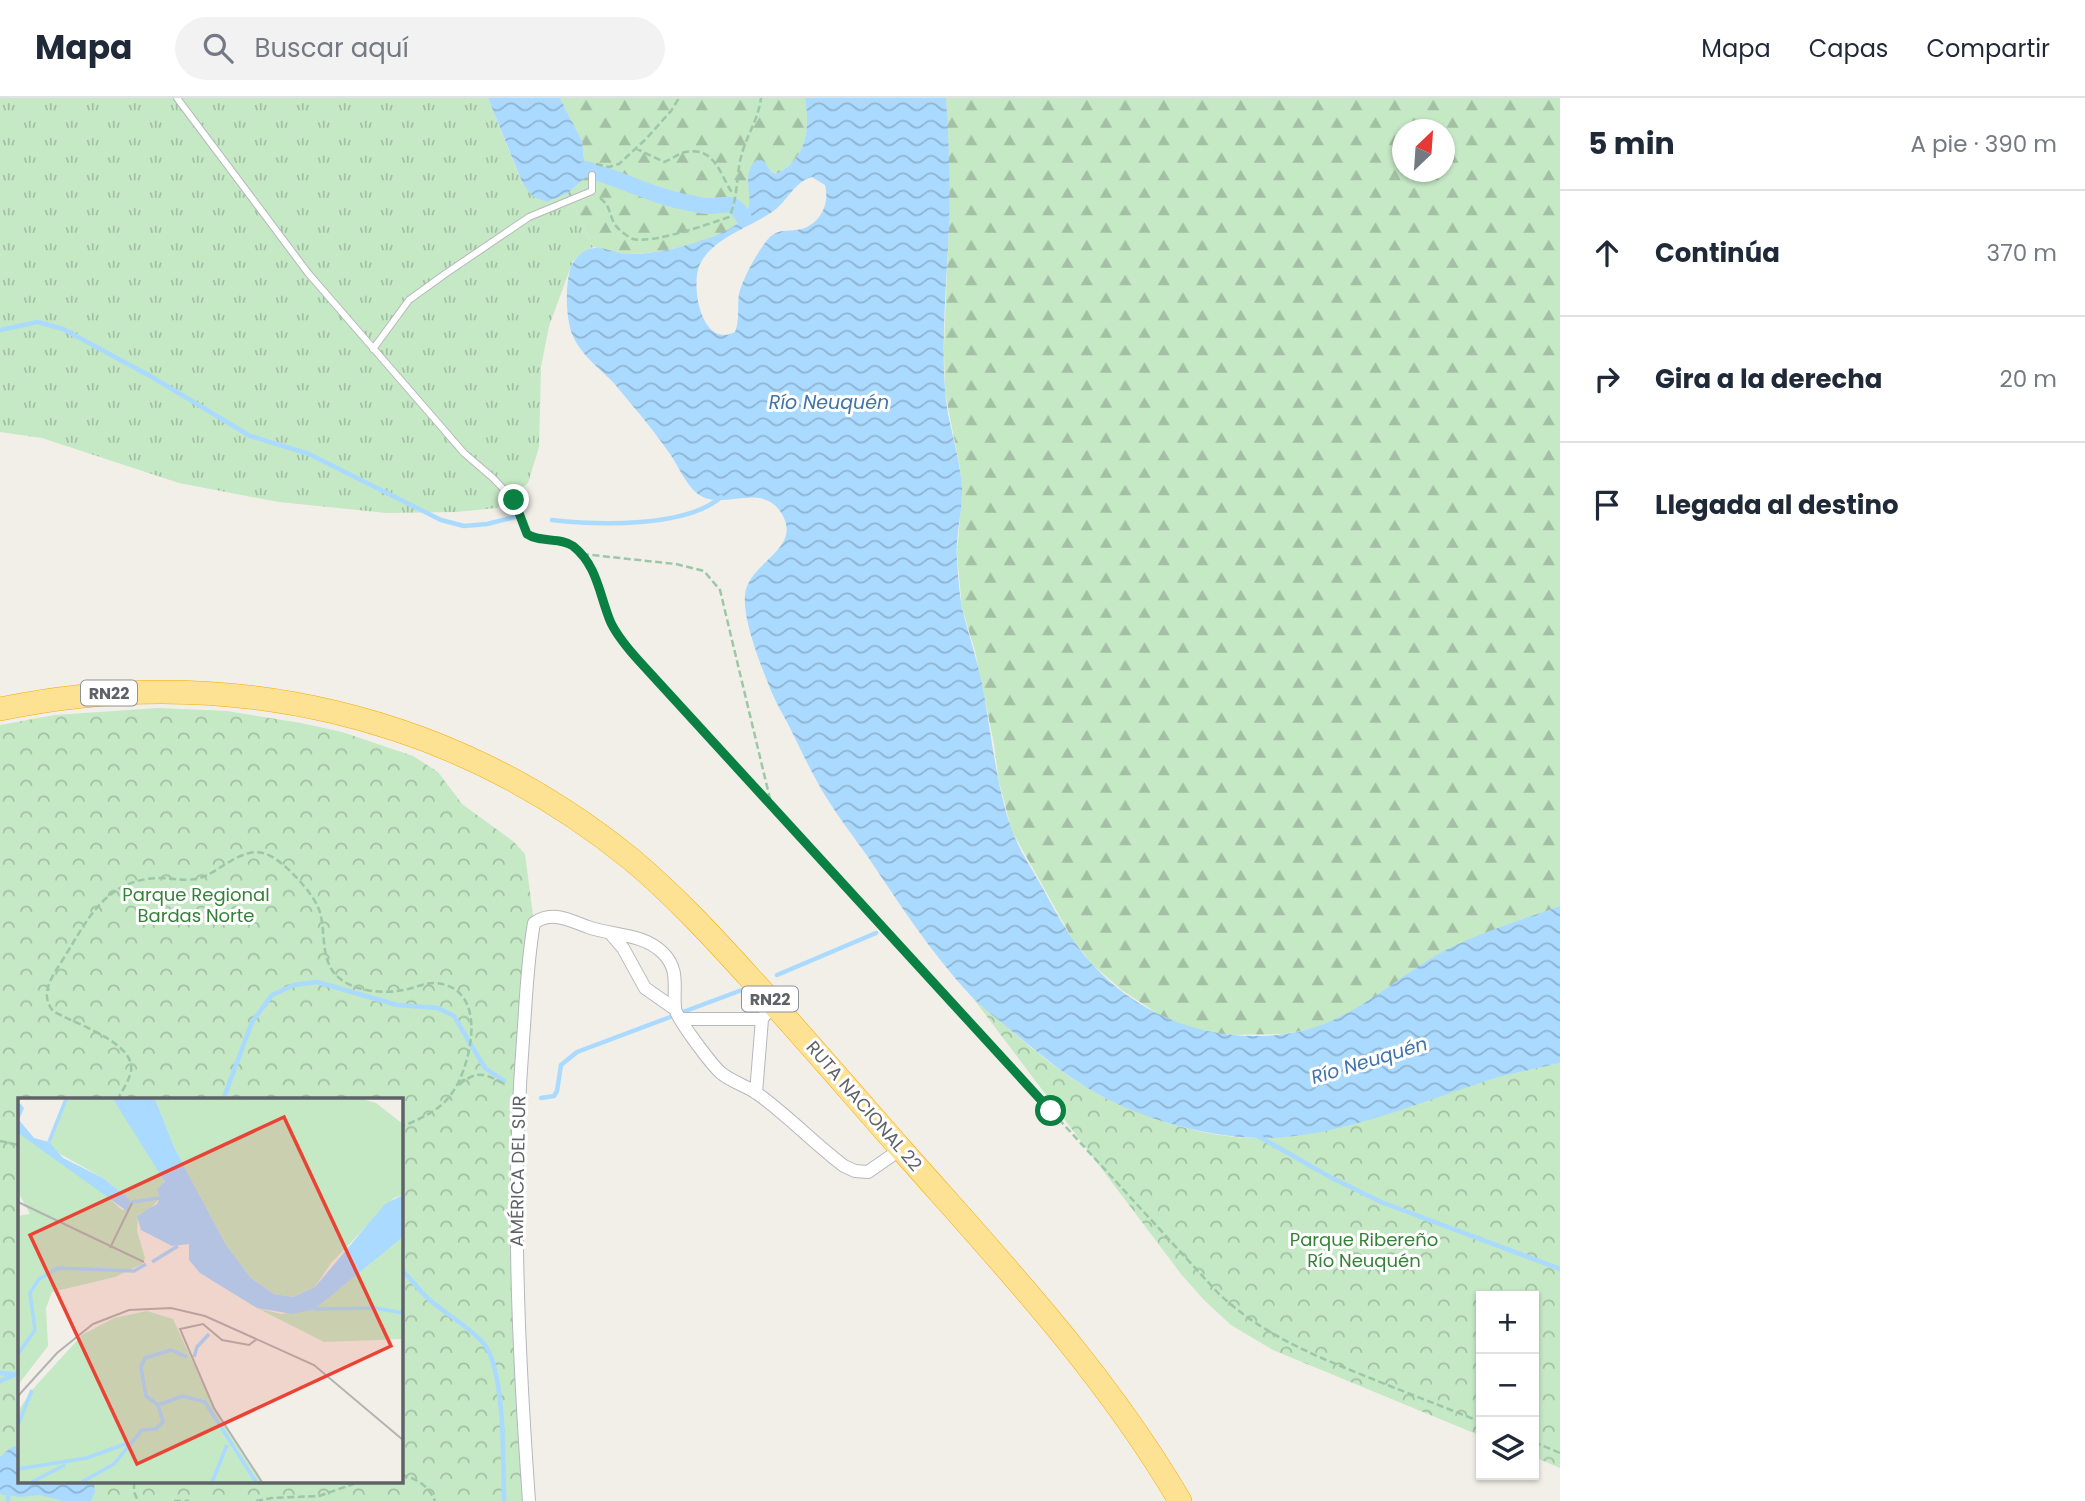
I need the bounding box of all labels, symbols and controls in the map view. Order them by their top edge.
search box [175,17,665,80]
text: Mapa [35,24,133,71]
icon: search [199,29,237,67]
text: Buscar aquí [255,30,409,66]
text: Mapa [1701,32,1771,65]
text: Capas [1809,32,1888,65]
text: Compartir [1926,32,2050,65]
north arrow [1392,119,1455,182]
text: 5 min [1588,122,1675,165]
text: A pie · 390 m [1910,128,2057,160]
icon: ahead [1588,234,1626,272]
text: Continúa [1655,235,1780,271]
text: 370 m [1987,237,2057,269]
icon: right [1588,360,1626,398]
text: Gira a la derecha [1655,361,1883,397]
text: 20 m [1999,363,2057,395]
water label: Río Neuquén [769,389,889,416]
route end [498,484,529,515]
icon: arrive [1588,486,1626,524]
text: Llegada al destino [1655,487,1899,523]
road number: RN22 [81,680,137,706]
park label: Parque Regional Bardas Norte [122,882,270,928]
road number: RN22 [742,986,798,1012]
water label: Río Neuquén [1308,1030,1431,1091]
street label: RUTA NACIONAL 22 [801,1035,928,1176]
street label: AMÉRICA DEL SUR [504,1095,531,1247]
route start [1035,1095,1066,1126]
inset map [18,1098,402,1484]
park label: Parque Ribereño Río Neuquén [1290,1227,1438,1273]
map controls [1476,1291,1539,1480]
button: + [1476,1291,1539,1354]
button: − [1476,1354,1539,1417]
button: layers [1476,1417,1539,1480]

